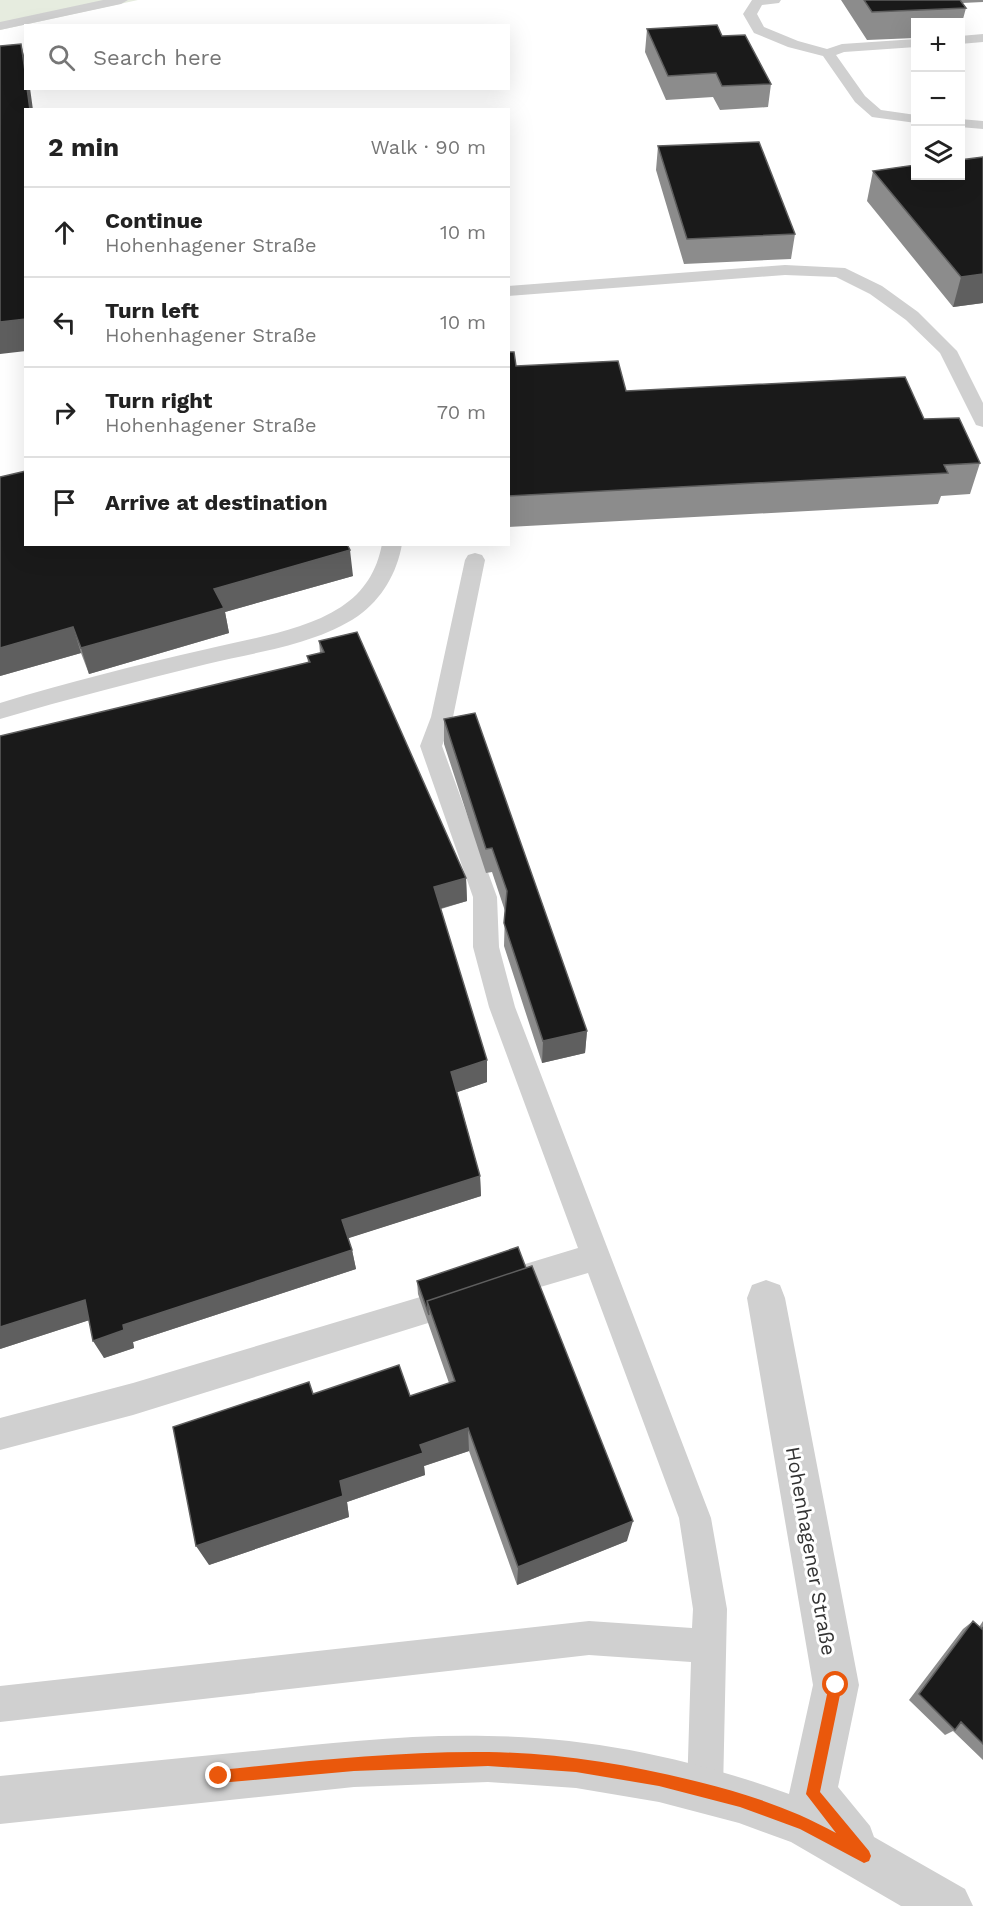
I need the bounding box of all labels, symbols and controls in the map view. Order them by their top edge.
map controls [911,18,965,180]
button: + [911,18,965,72]
search box [24,24,510,90]
icon: search [45,41,78,74]
text: Search here [93,45,222,70]
button: − [911,72,965,126]
button: layers [911,126,965,180]
text: 2 min [48,132,119,162]
text: Walk · 90 m [370,135,486,159]
text: Continue [105,208,203,233]
icon: ahead [48,216,81,249]
text: 10 m [440,220,486,244]
text: Hohenhagener Straße [105,233,316,257]
text: Turn left [105,298,199,323]
icon: left [48,306,81,339]
text: 10 m [440,310,486,334]
text: Hohenhagener Straße [105,323,316,347]
text: Turn right [105,388,212,413]
icon: right [48,396,81,429]
text: 70 m [437,400,486,424]
text: Hohenhagener Straße [105,413,316,437]
icon: arrive [48,486,81,519]
text: Arrive at destination [105,490,328,515]
street label: Hohenhagener Straße [781,1445,841,1657]
route start [822,1671,848,1697]
route end [205,1762,231,1788]

